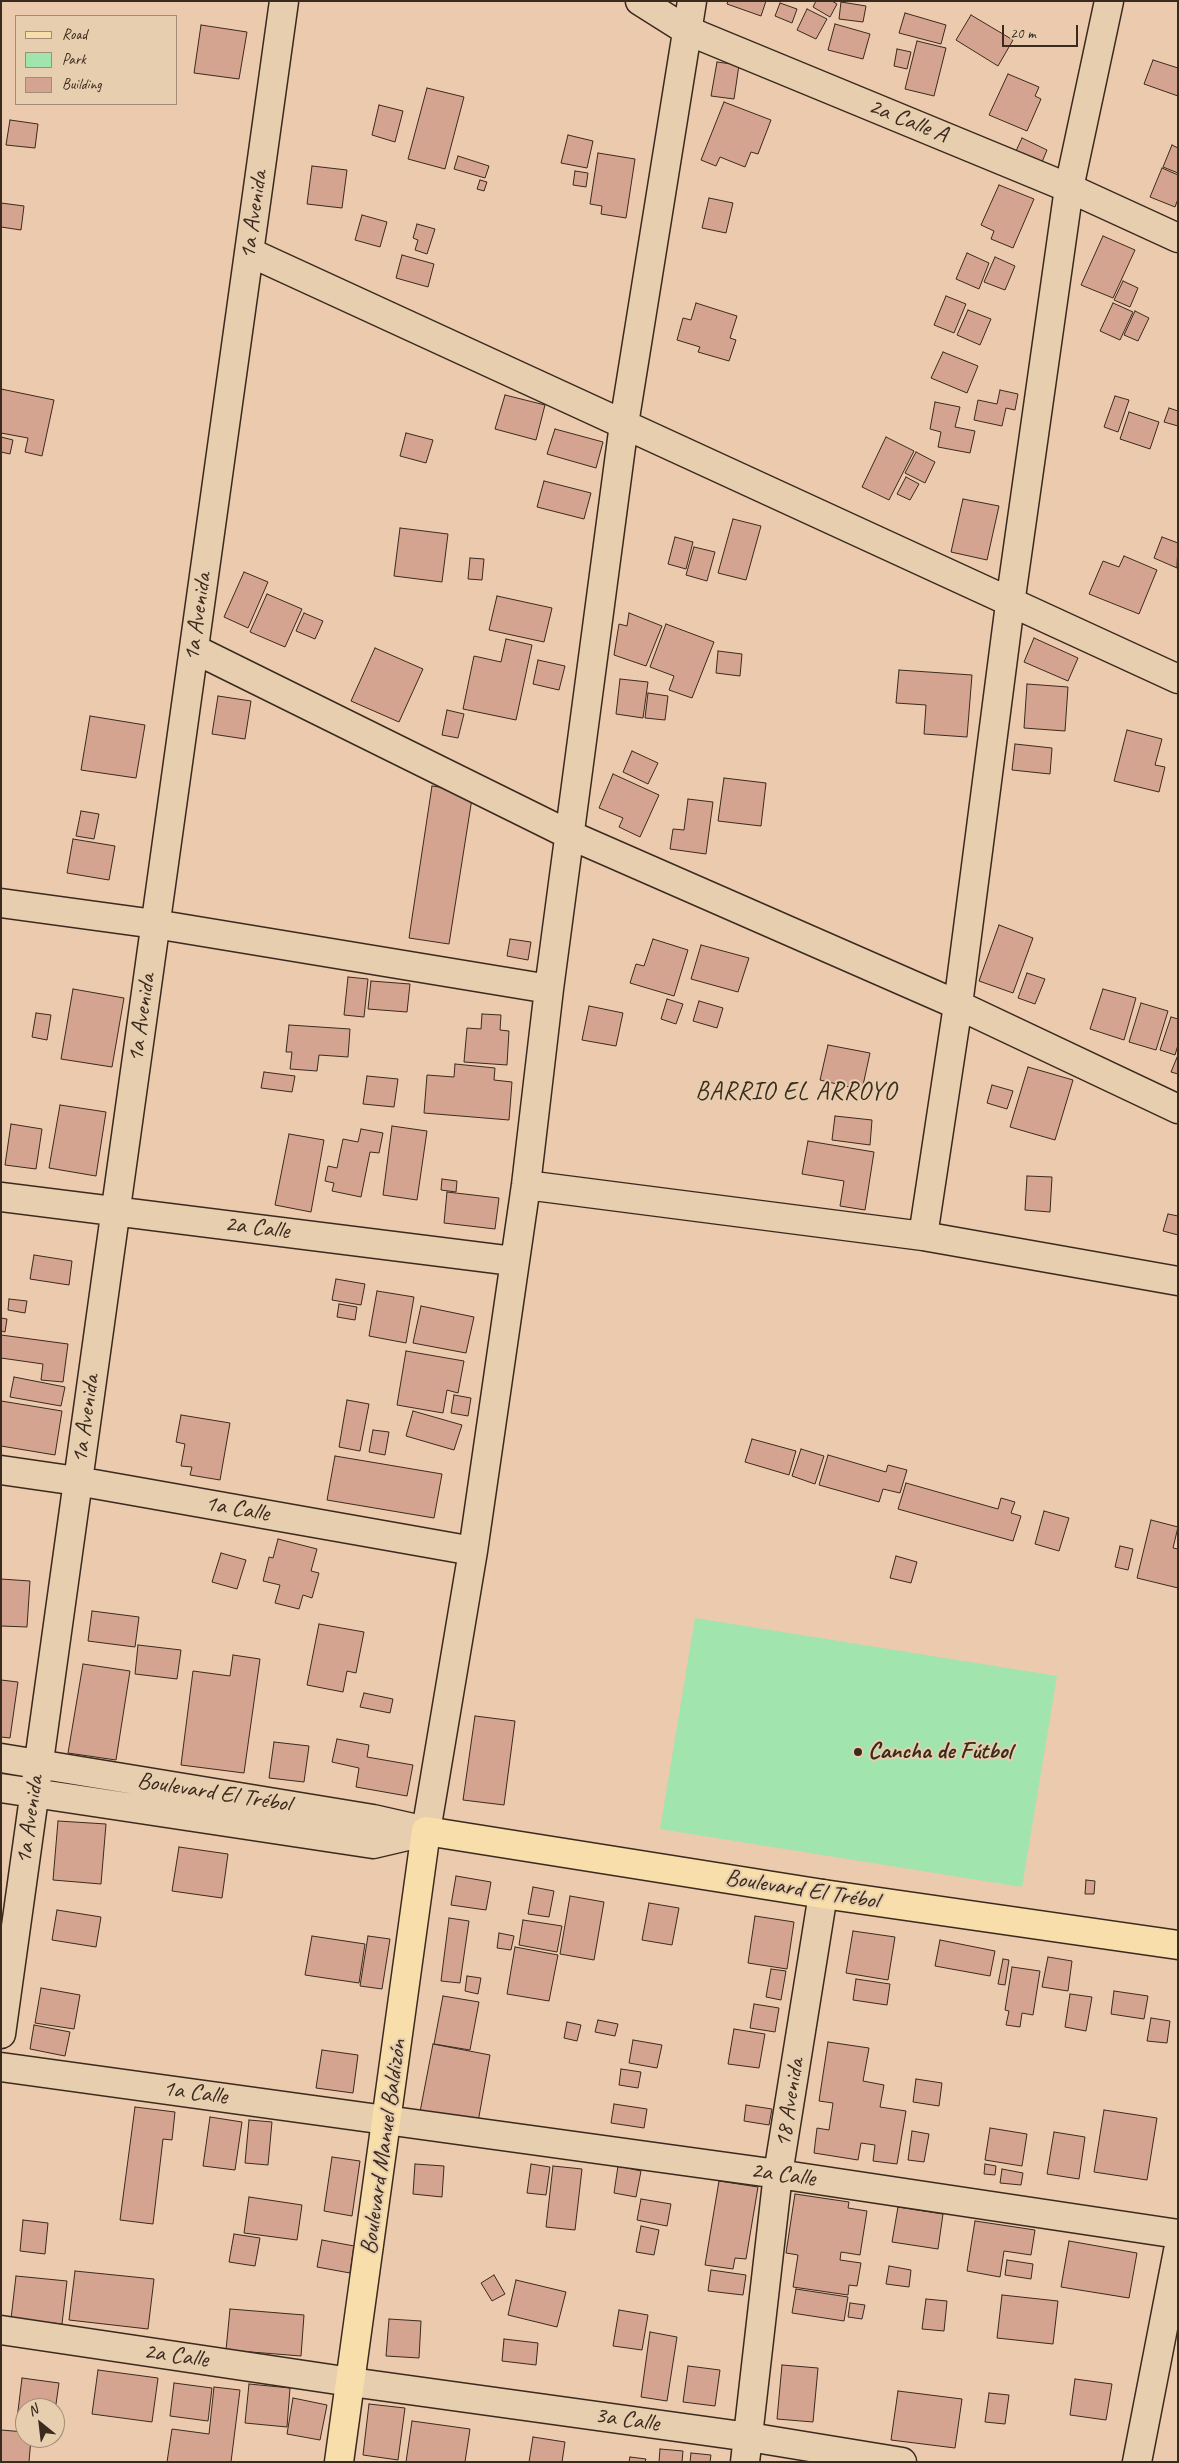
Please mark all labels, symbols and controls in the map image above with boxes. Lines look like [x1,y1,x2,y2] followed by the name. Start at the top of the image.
[15,15,178,105] legend
[1004,15,1080,47] scale bar
[1010,24,1036,43] text: 20 m
[62,25,87,44] text: Road
[62,50,86,69] text: Park
[62,75,101,94] text: Building
[864,92,952,150] street label: 2a Calle A
[234,169,274,261] street label: 1a Avenida
[178,571,218,663] street label: 1a Avenida
[122,972,162,1064] street label: 1a Avenida
[695,1077,897,1107] district label: BARRIO EL ARROYO
[223,1210,291,1246] street label: 2a Calle
[66,1373,106,1465] street label: 1a Avenida
[203,1489,271,1529] street label: 1a Calle
[868,1738,1012,1766] place label: Cancha de Fútbol
[852,1746,864,1758] marker: Cancha de Fútbol
[135,1767,293,1819] street label: Boulevard El Trébol
[10,1774,50,1866] street label: 1a Avenida
[723,1864,881,1916] street label: Boulevard El Trébol
[355,2038,413,2256] street label: Boulevard Manuel Baldizón
[769,2056,811,2150] street label: 18 Avenida
[161,2074,229,2112] street label: 1a Calle
[749,2156,817,2194] street label: 2a Calle
[142,2337,210,2375] street label: 2a Calle
[15,2398,65,2448] north arrow
[25,2401,41,2420] text: N
[593,2401,661,2439] street label: 3a Calle

